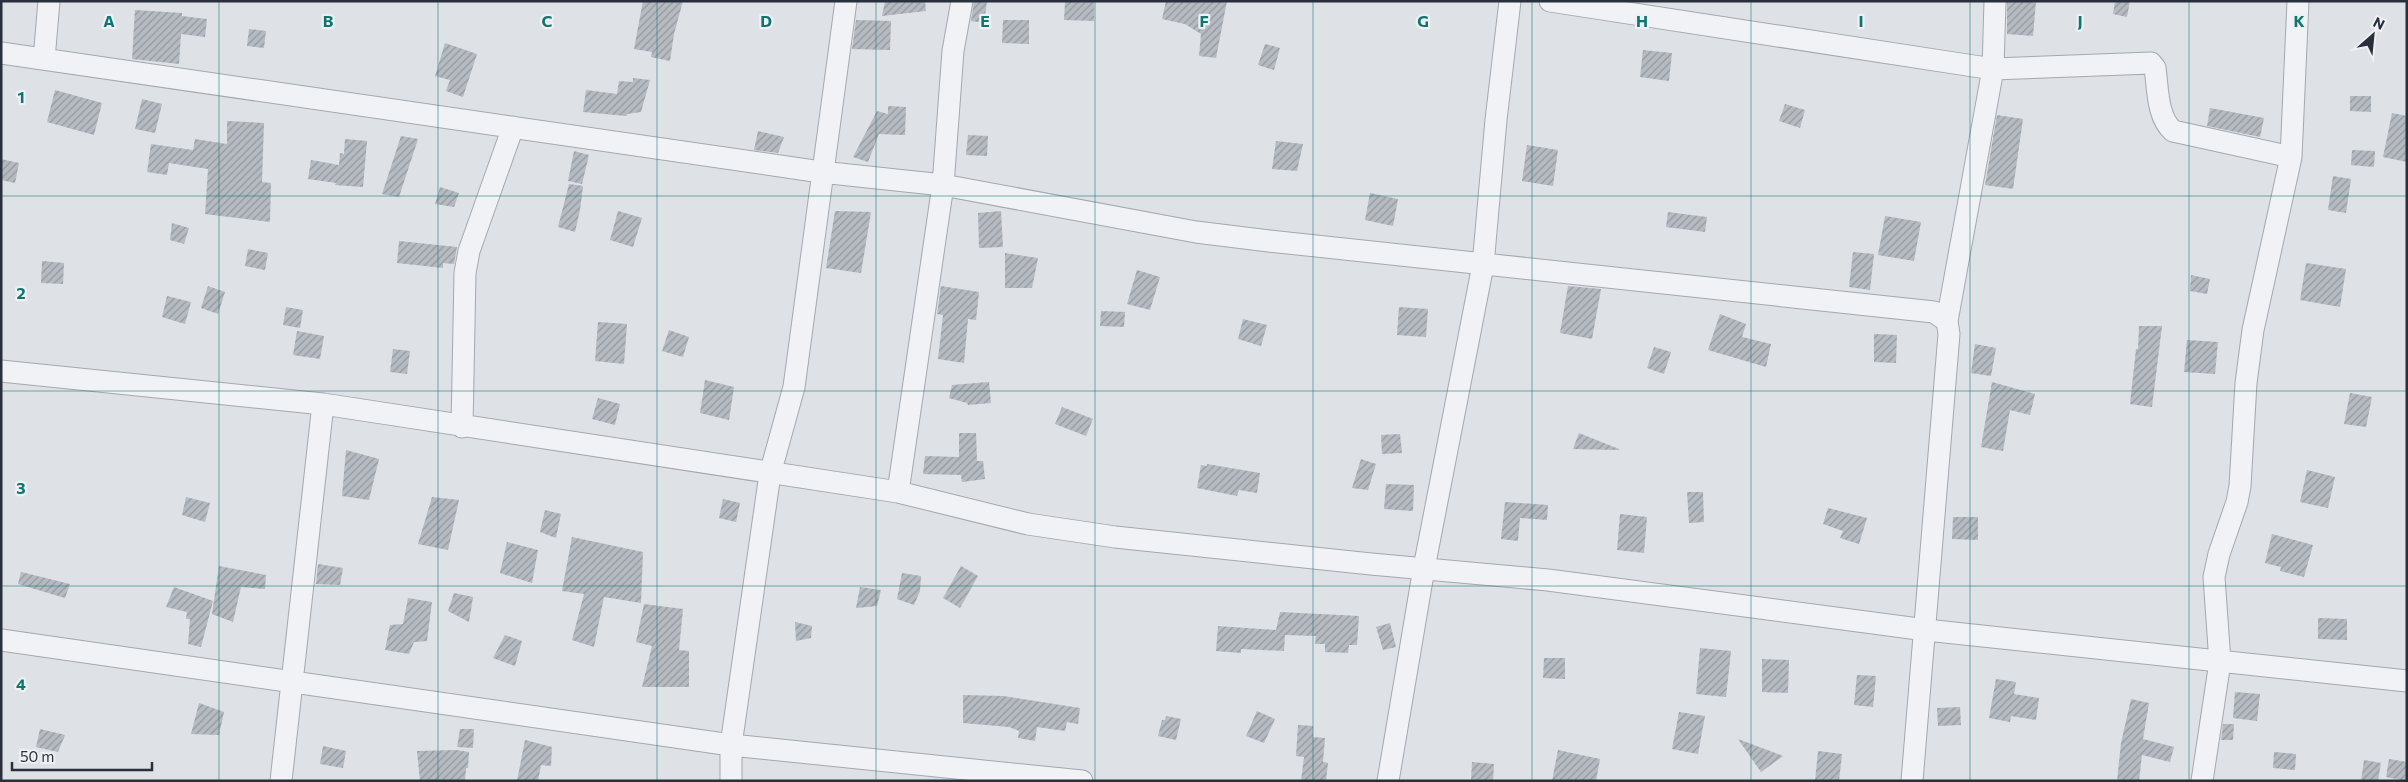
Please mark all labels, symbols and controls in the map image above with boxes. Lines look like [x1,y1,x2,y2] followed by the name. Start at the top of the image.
[2348,10,2398,60] north arrow
[103,11,115,30] text: A
[323,11,334,30] text: B
[542,11,553,30] text: C
[760,11,772,30] text: D
[980,11,990,30] text: E
[1199,11,1209,30] text: F
[1417,11,1429,30] text: G
[1636,11,1648,30] text: H
[1858,11,1864,30] text: I
[2077,11,2083,30] text: J
[2293,11,2305,30] text: K
[2371,13,2388,33] text: N
[17,87,25,106] text: 1
[16,283,26,302] text: 2
[16,478,26,497] text: 3
[16,674,26,693] text: 4
[12,740,152,772] scale bar
[20,747,54,765] text: 50 m

